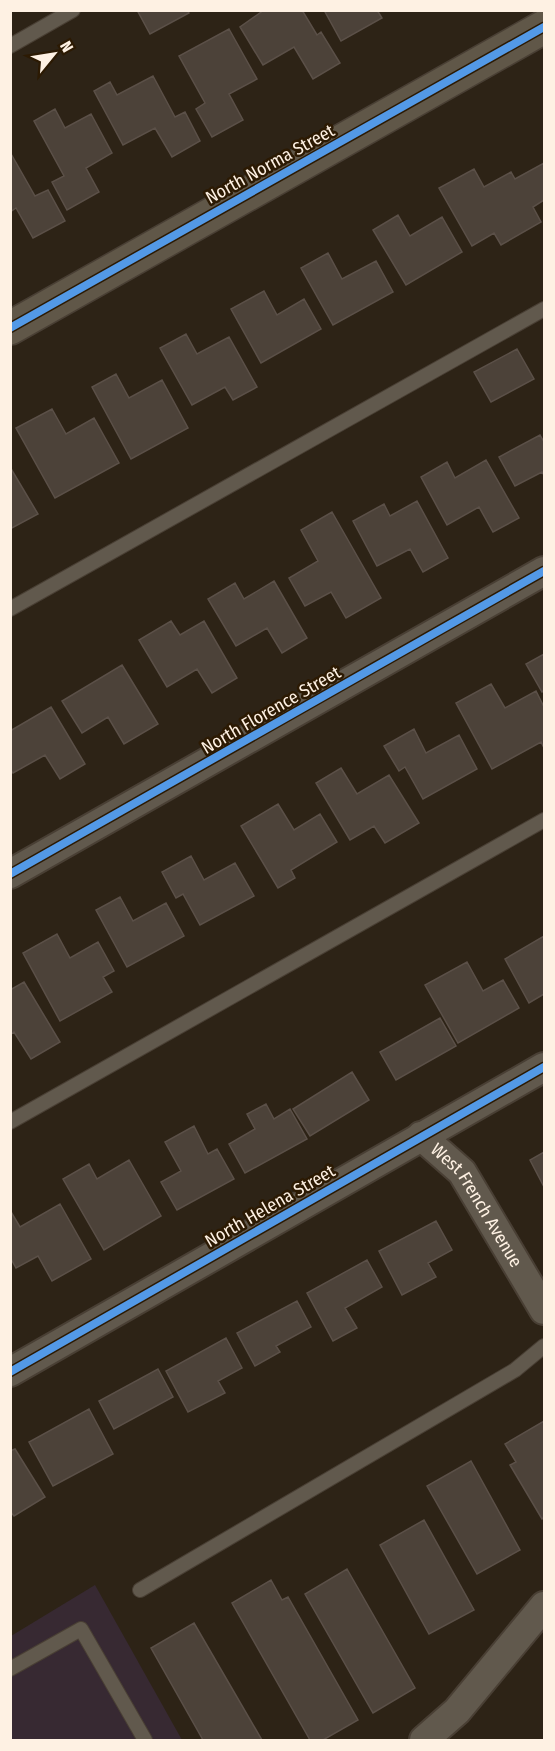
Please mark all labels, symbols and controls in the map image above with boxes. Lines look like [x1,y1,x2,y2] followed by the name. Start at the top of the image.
[24,24,84,84] north arrow
[56,38,77,56] text: N
[202,119,338,209] street label: North Norma Street
[198,661,345,759] street label: North Florence Street
[426,1139,527,1271] street label: West French Avenue
[201,1160,339,1252] street label: North Helena Street

